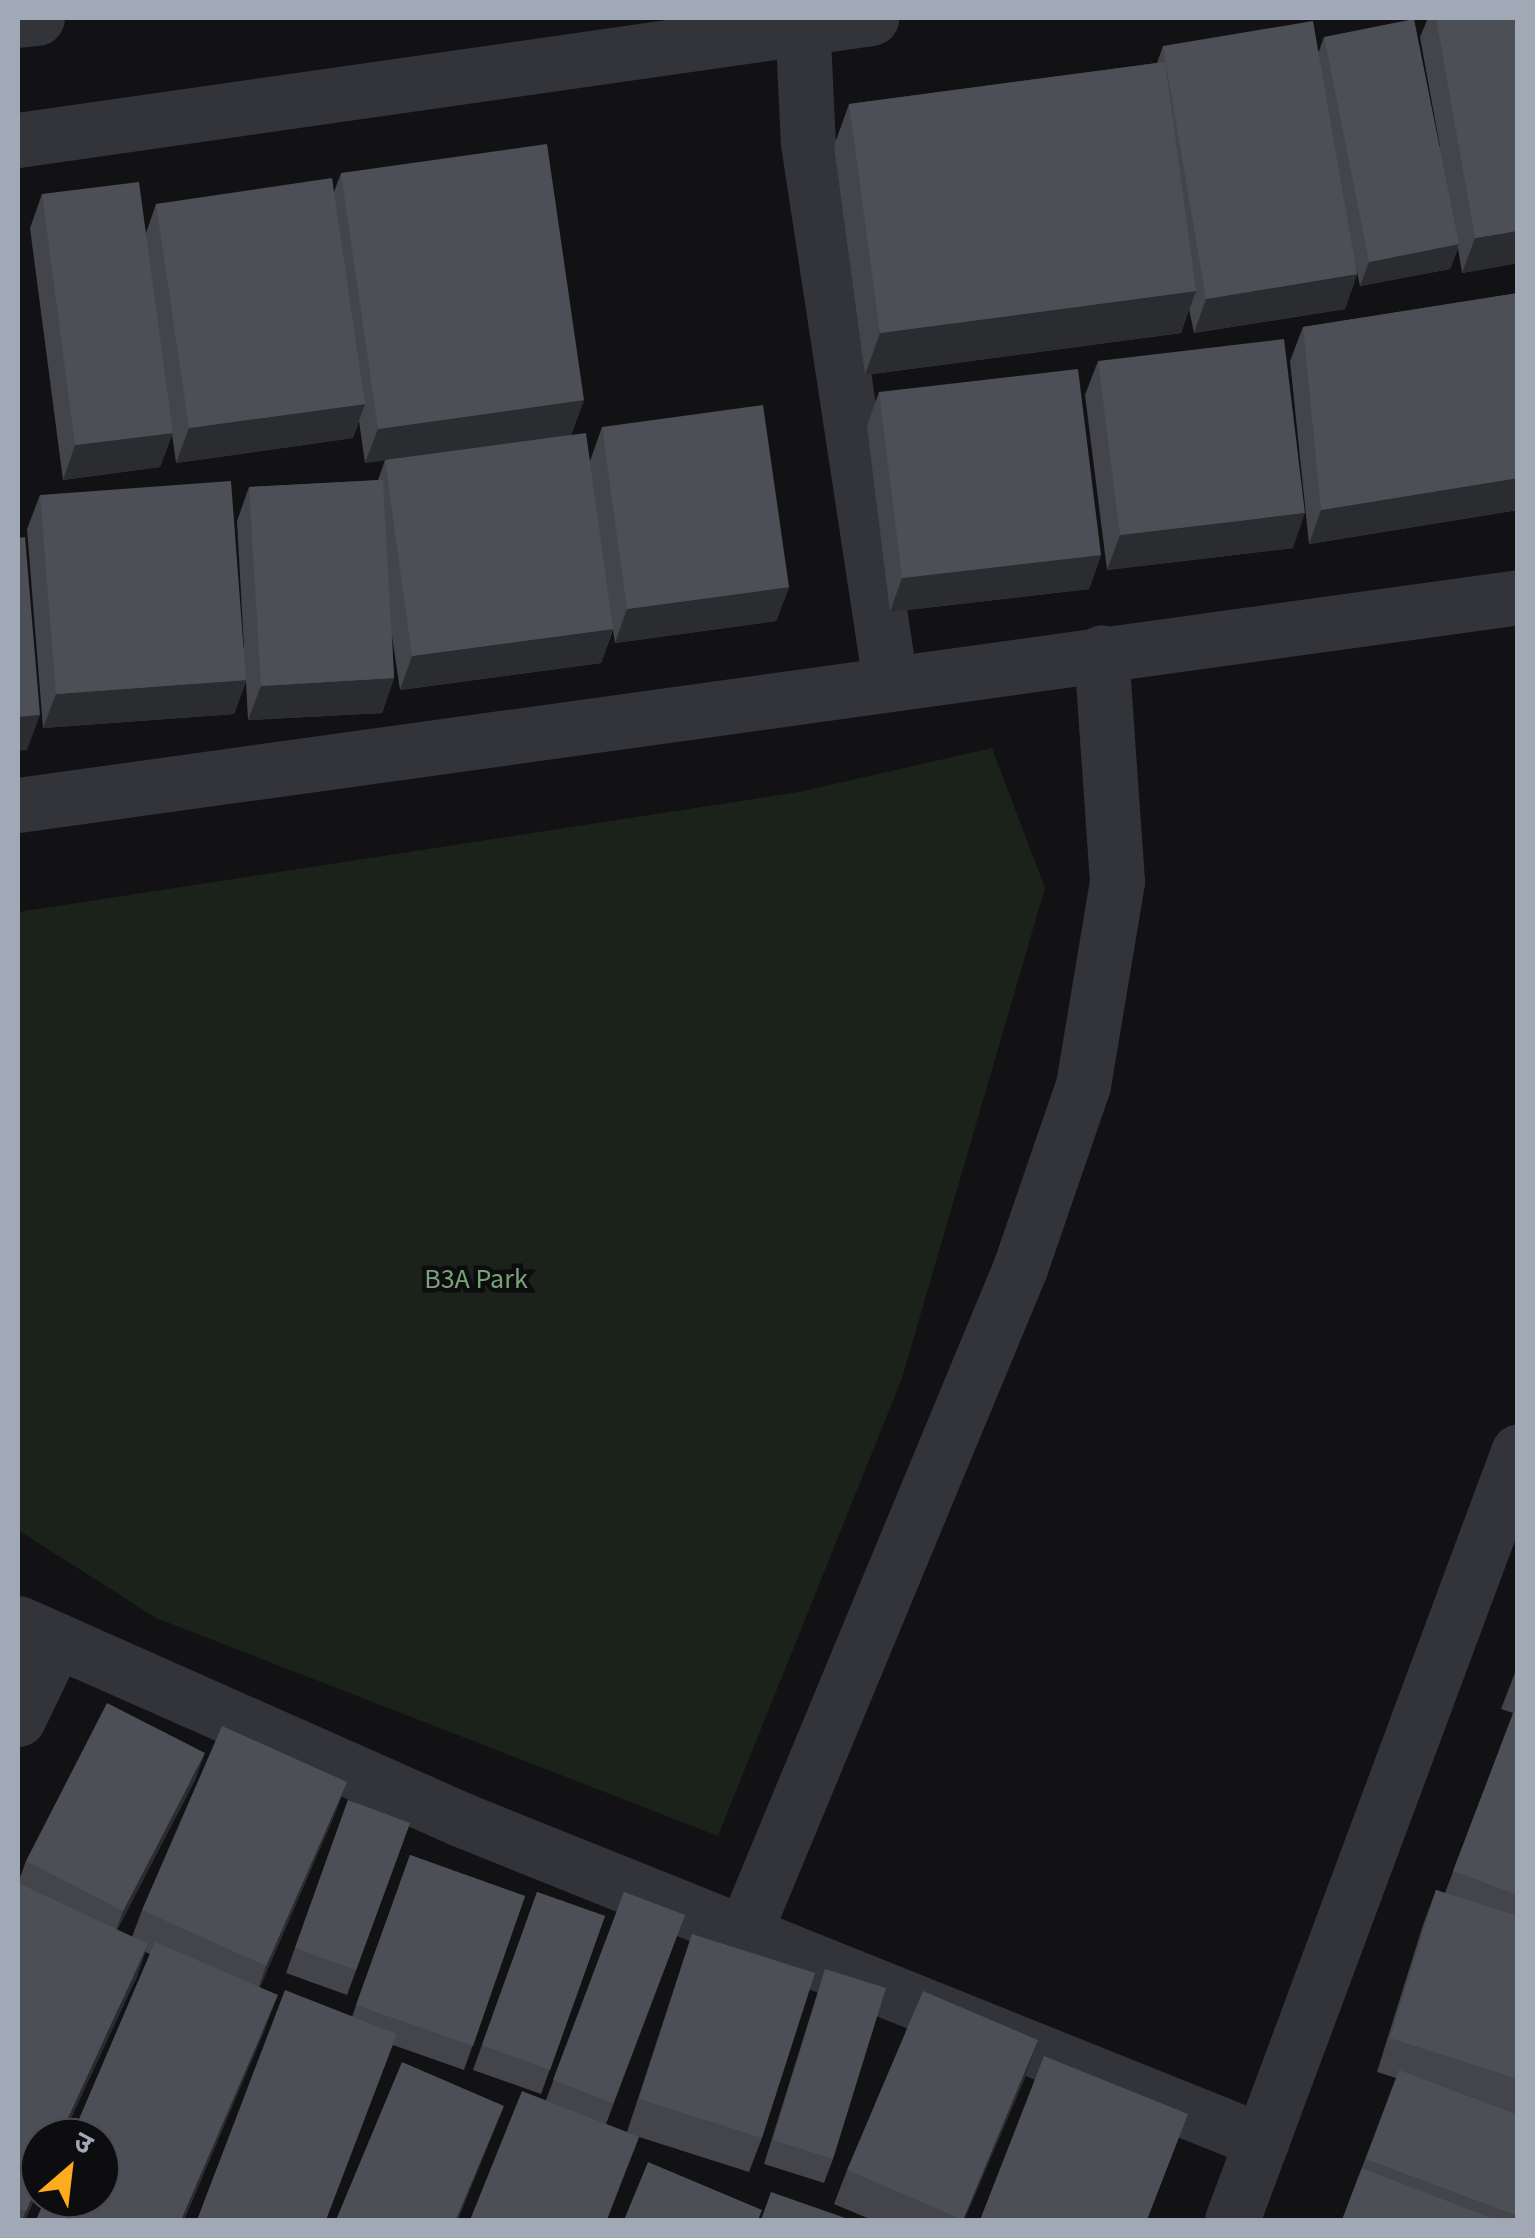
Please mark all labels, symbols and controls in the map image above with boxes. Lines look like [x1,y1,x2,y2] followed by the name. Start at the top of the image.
[424,1262,528,1296] park label: B3A Park
[20,2118,120,2218] north arrow
[67,2122,100,2165] text: उ

